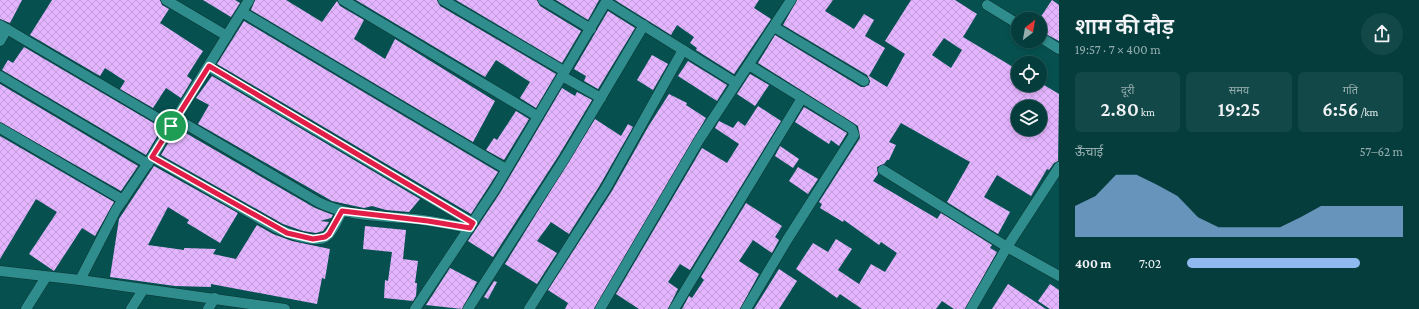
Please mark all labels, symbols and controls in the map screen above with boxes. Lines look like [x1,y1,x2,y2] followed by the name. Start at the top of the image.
[1011,12,1047,48] north arrow
[1011,12,1047,136] map controls
[1361,13,1403,55] button: share
[1075,14,1174,39] text: शाम की दौड़
[1075,42,1161,57] text: 19:57 · 7 × 400 m
[1011,56,1047,92] button: locate
[1121,84,1134,96] text: दूरी
[1229,84,1249,96] text: समय
[1343,84,1358,96] text: गति
[1100,98,1139,120] text: 2.80
[1218,98,1260,120] text: 19:25
[1322,98,1358,120] text: 6:56
[1011,100,1047,136] button: layers
[1139,106,1155,118] text: km
[1358,106,1378,118] text: /km
[154,109,188,143] pin
[160,115,182,137] icon: arrive
[1075,144,1103,159] text: ऊँचाई
[1359,144,1403,159] text: 57–62 m
[1075,256,1111,271] text: 400 m
[1139,256,1161,271] text: 7:02

